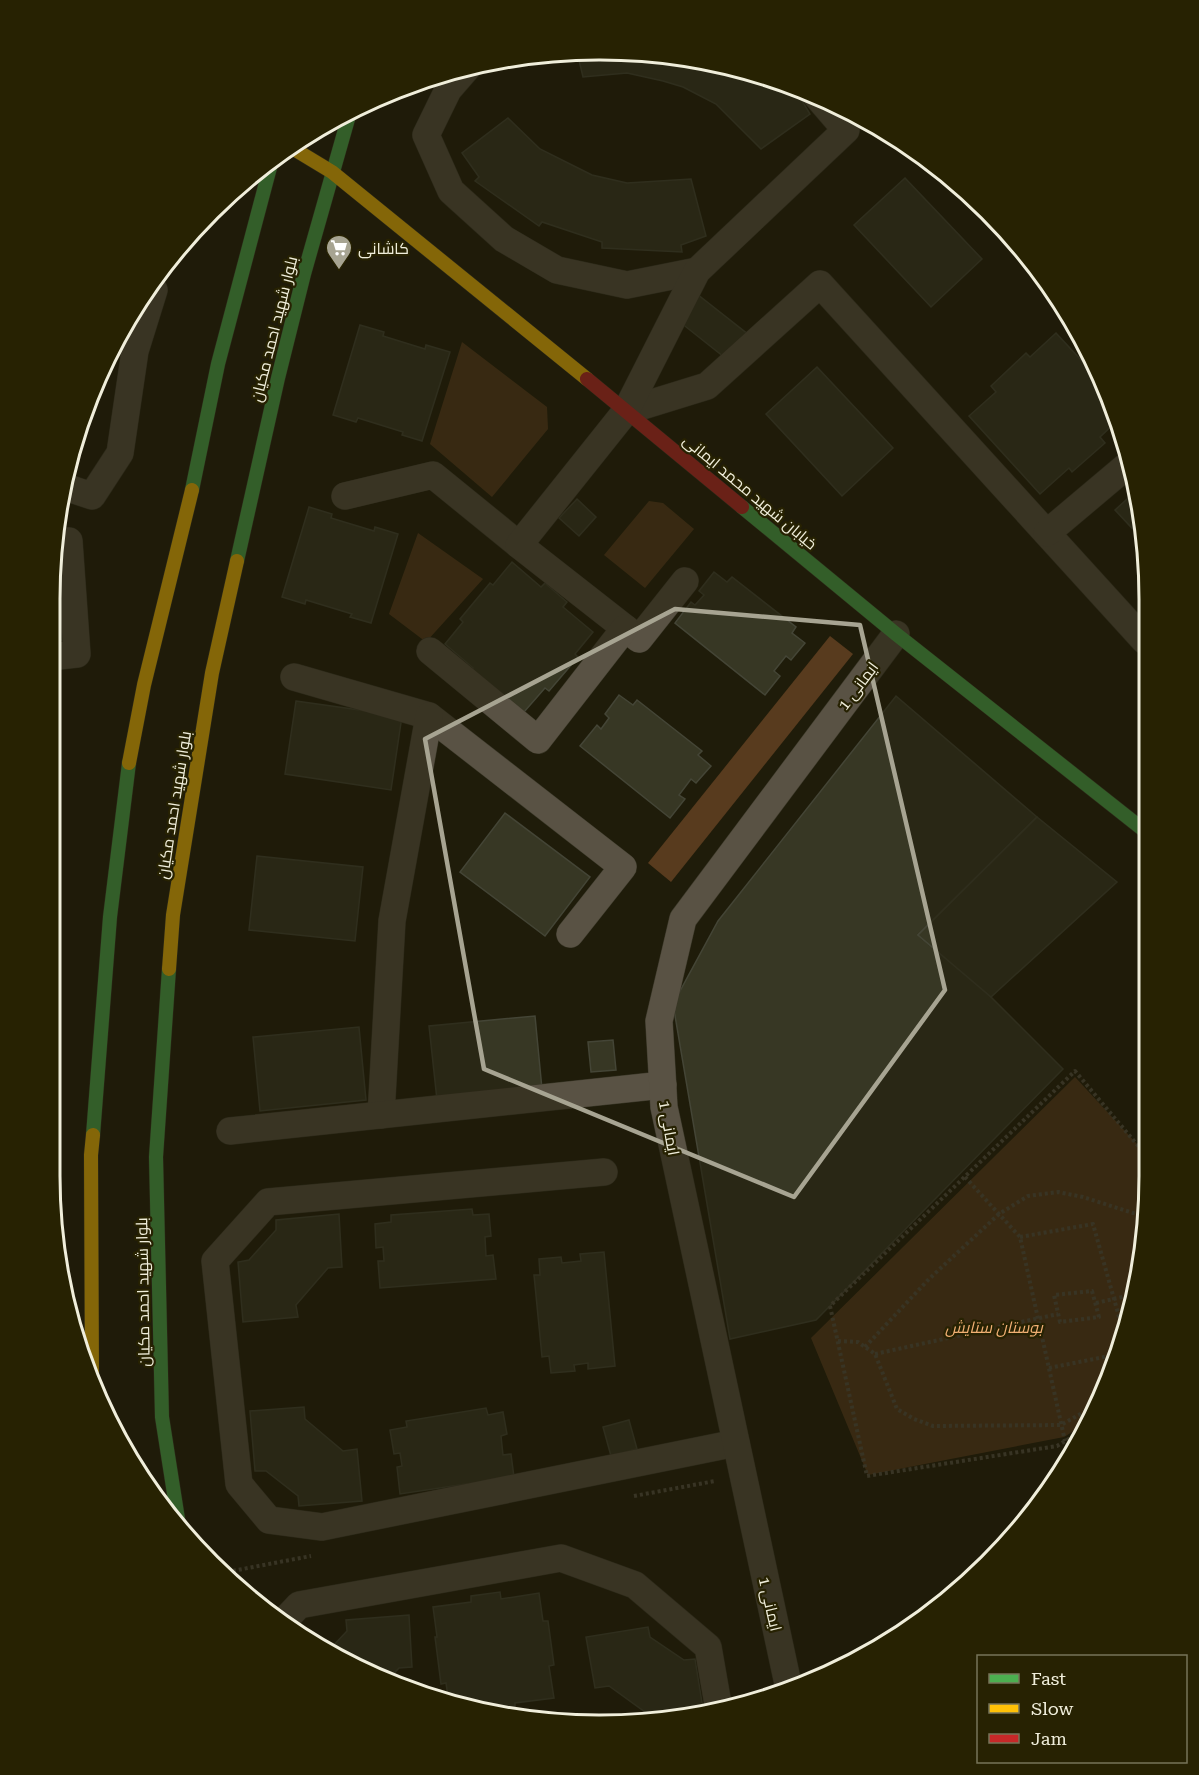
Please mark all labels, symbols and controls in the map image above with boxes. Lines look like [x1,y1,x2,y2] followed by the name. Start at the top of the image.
[324,233,354,271] supermarket icon: کاشانی
[358,239,409,259] place label: کاشانی
[247,254,302,404] street label: بلوار شهید احمد مکیان
[679,430,821,554] street label: خیابان شهید محمد ایمانی
[834,658,883,714] street label: ایمانی 1
[153,730,196,881] street label: بلوار شهید احمد مکیان
[654,1099,683,1157] street label: ایمانی 1
[132,1217,155,1367] street label: بلوار شهید احمد مکیان
[945,1318,1044,1337] park label: بوستان ستایش
[754,1575,786,1633] street label: ایمانی 1
[977,1655,1187,1763] legend
[1031,1668,1066,1689] text: Fast
[1031,1698,1073,1719] text: Slow
[1031,1728,1067,1749] text: Jam

